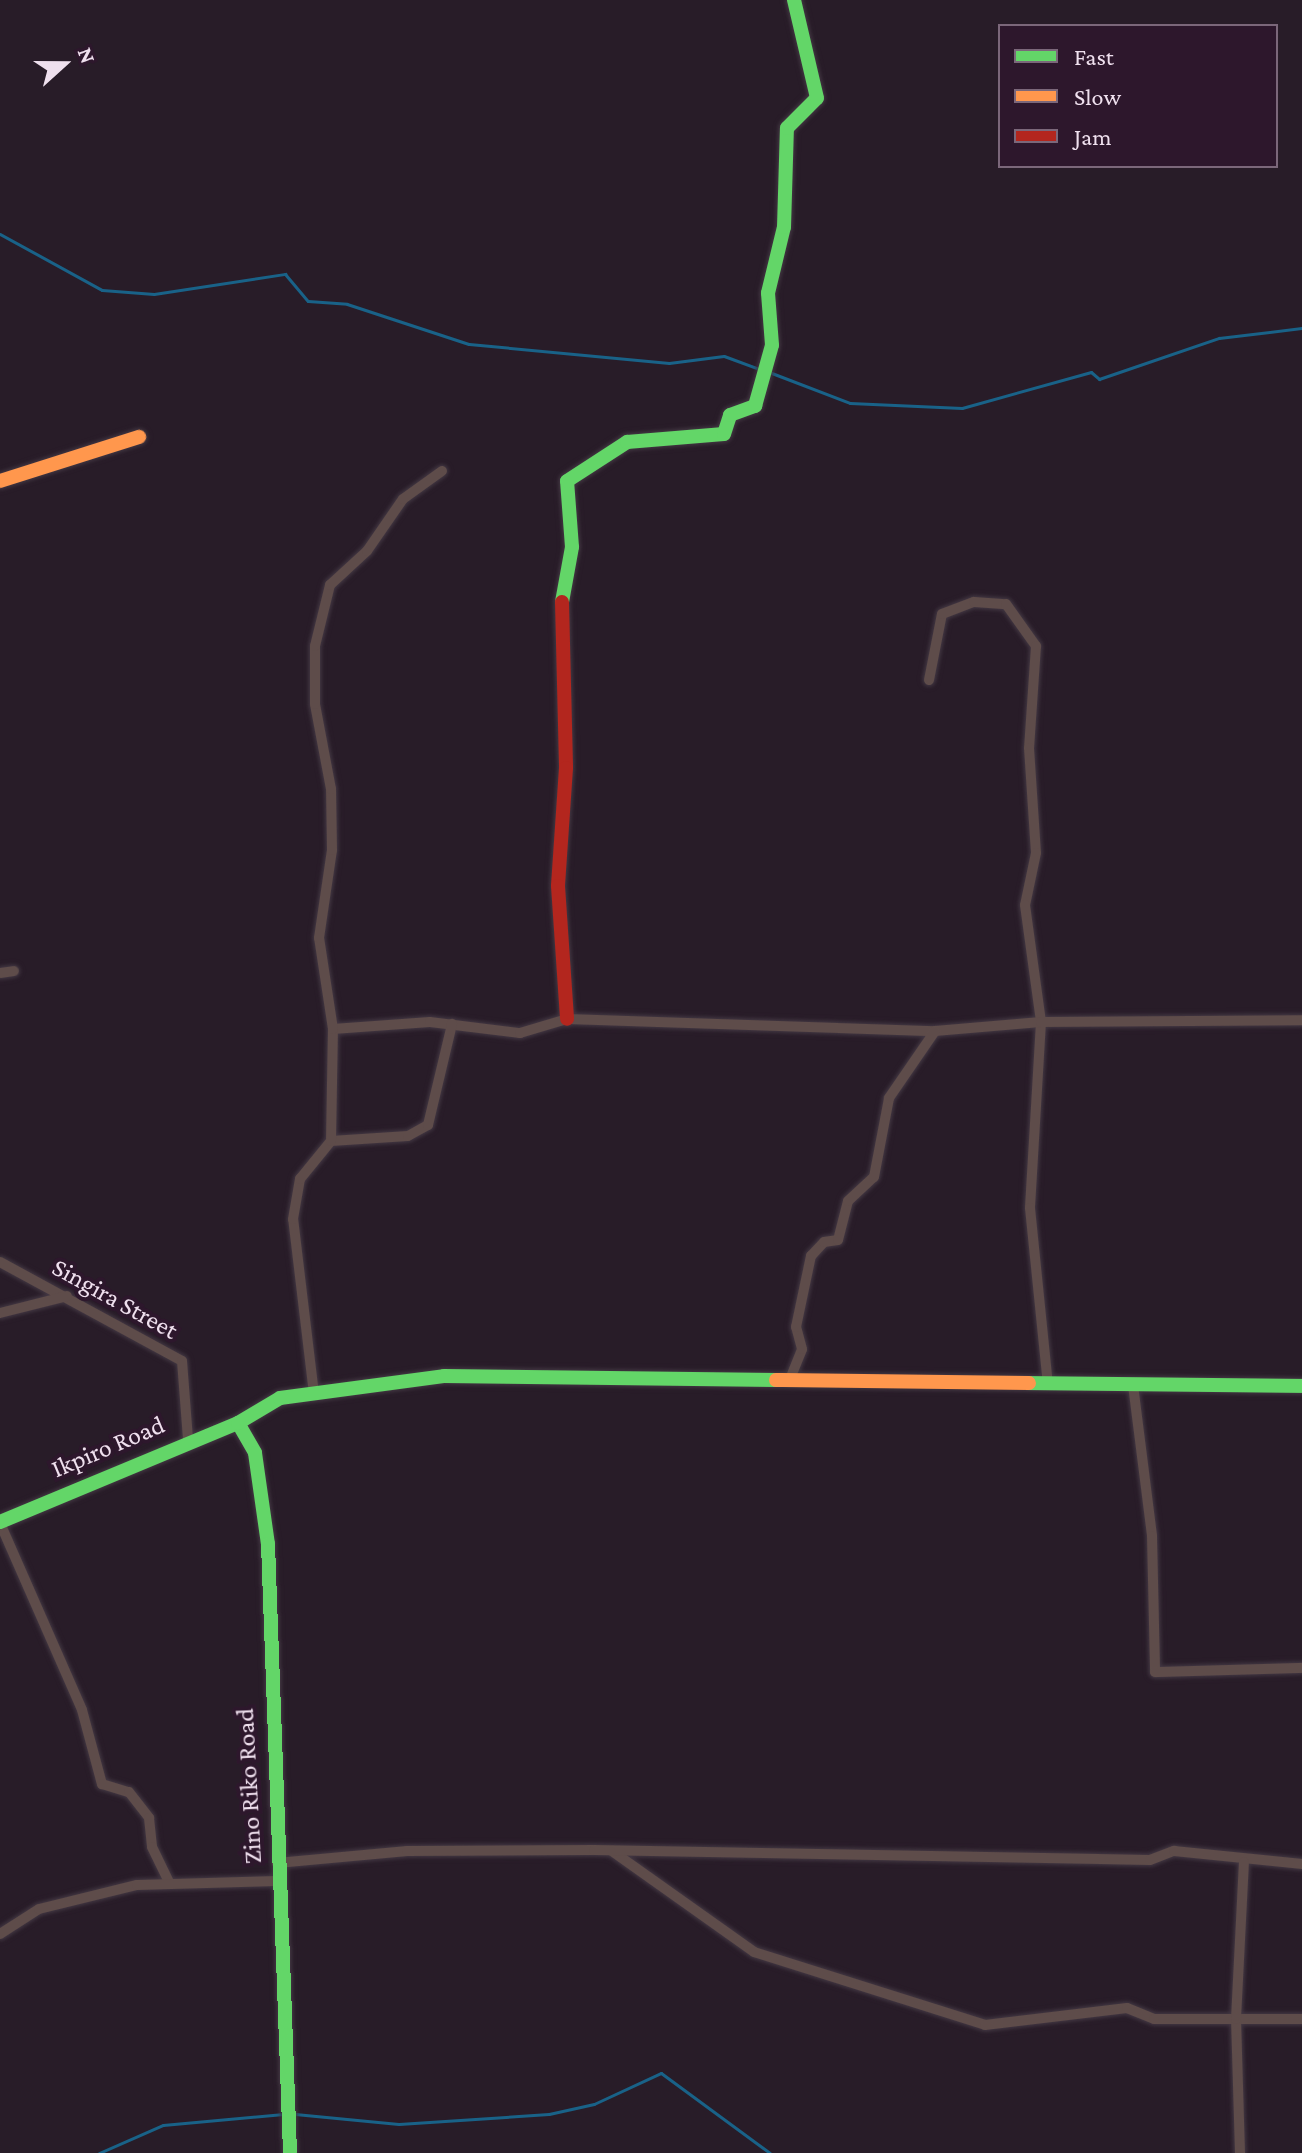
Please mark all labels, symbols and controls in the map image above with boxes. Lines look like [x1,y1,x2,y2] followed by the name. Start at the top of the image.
[24,24,104,104] north arrow
[998,24,1278,168] legend
[1074,43,1114,70] text: Fast
[73,44,101,67] text: N
[1074,83,1121,110] text: Slow
[1074,123,1112,150] text: Jam
[47,1252,183,1346] street label: Singira Street
[47,1409,169,1485] street label: Ikpiro Road
[229,1707,269,1865] street label: Zino Riko Road

